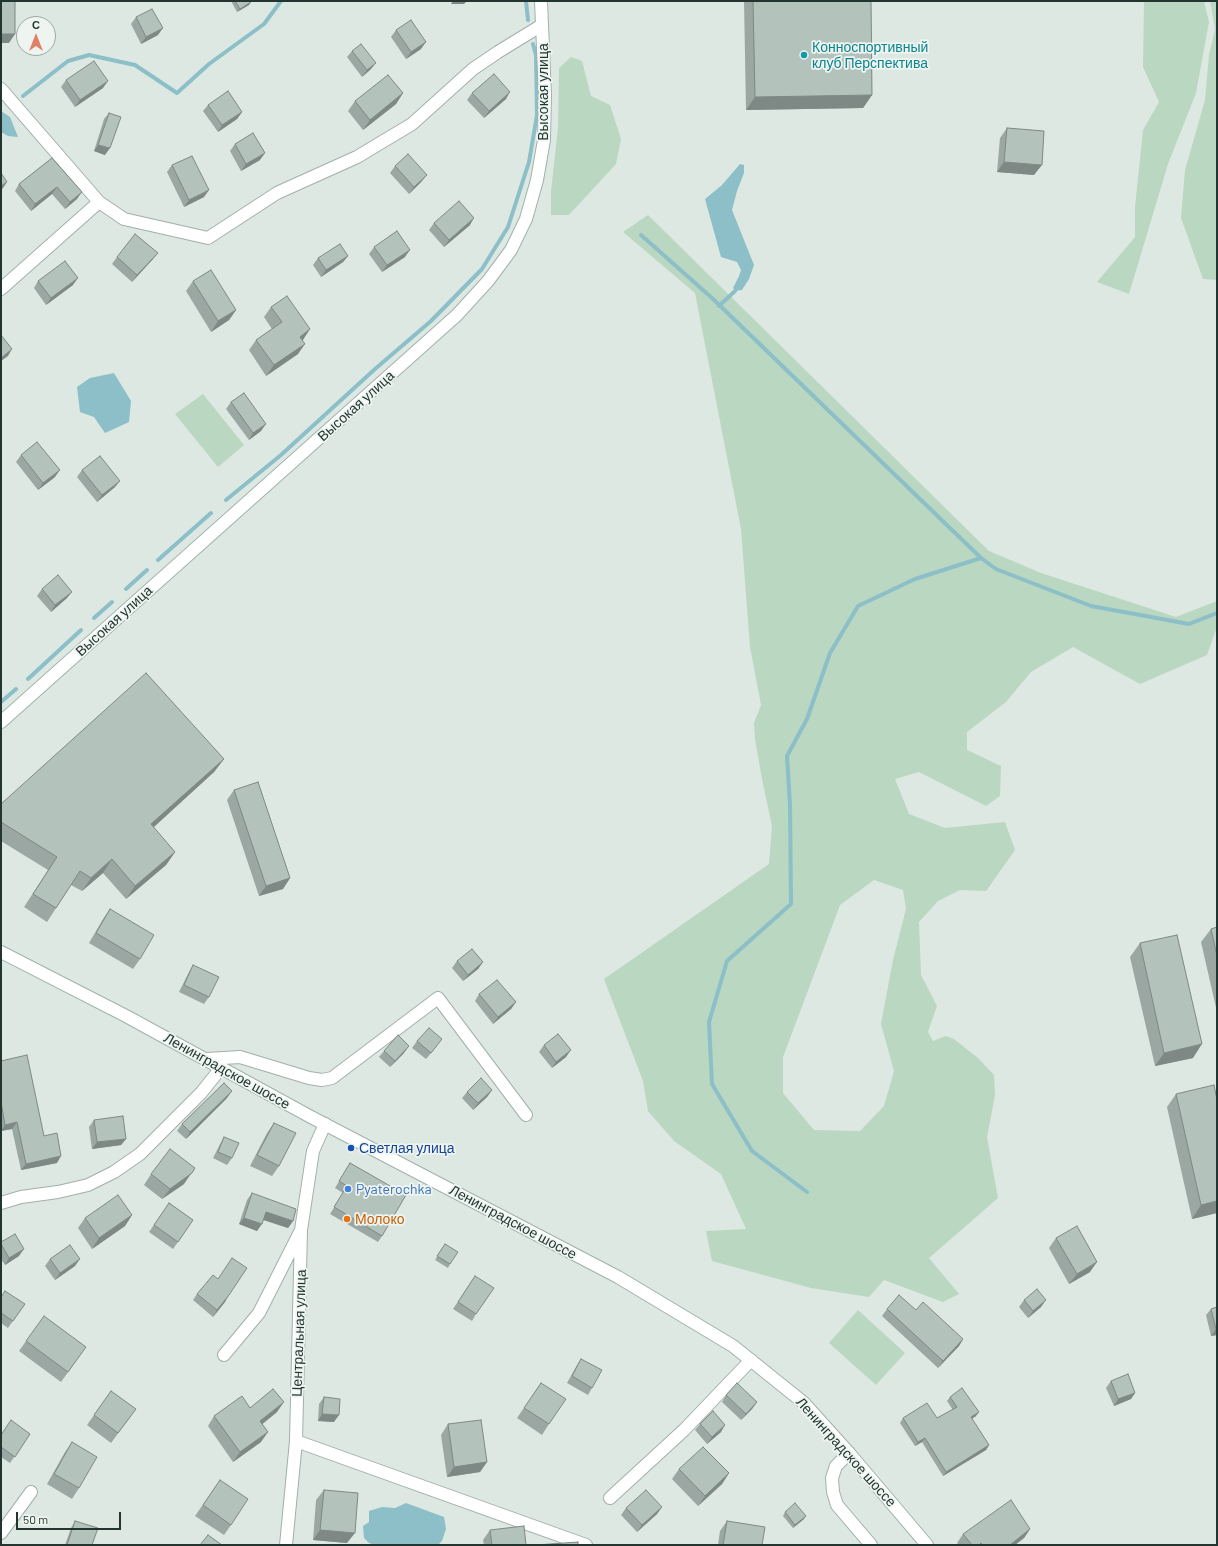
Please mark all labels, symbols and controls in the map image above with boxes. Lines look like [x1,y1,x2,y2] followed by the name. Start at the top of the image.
[16,16,56,56] north arrow
[32,18,40,31] text: С
[812,39,928,72] place label: Конноспортивный клуб Перспектива
[535,43,551,141] street label: Высокая улица
[799,50,809,60] marker: Конноспортивный клуб Перспектива
[314,367,398,445] street label: Высокая улица
[72,582,156,660] street label: Высокая улица
[161,1029,293,1113] street label: Ленинградское шоссе
[359,1140,455,1156] place label: Светлая улица
[346,1143,356,1153] marker: Светлая улица
[356,1181,432,1197] place label: Pyaterochka
[447,1181,579,1263] street label: Ленинградское шоссе
[343,1184,353,1194] marker: Pyaterochka
[355,1211,404,1227] place label: Молоко
[342,1214,352,1224] marker: Молоко
[288,1269,310,1397] street label: Центральная улица
[792,1394,900,1510] street label: Ленинградское шоссе
[18,1504,123,1530] scale bar
[23,1512,48,1526] text: 50 m

